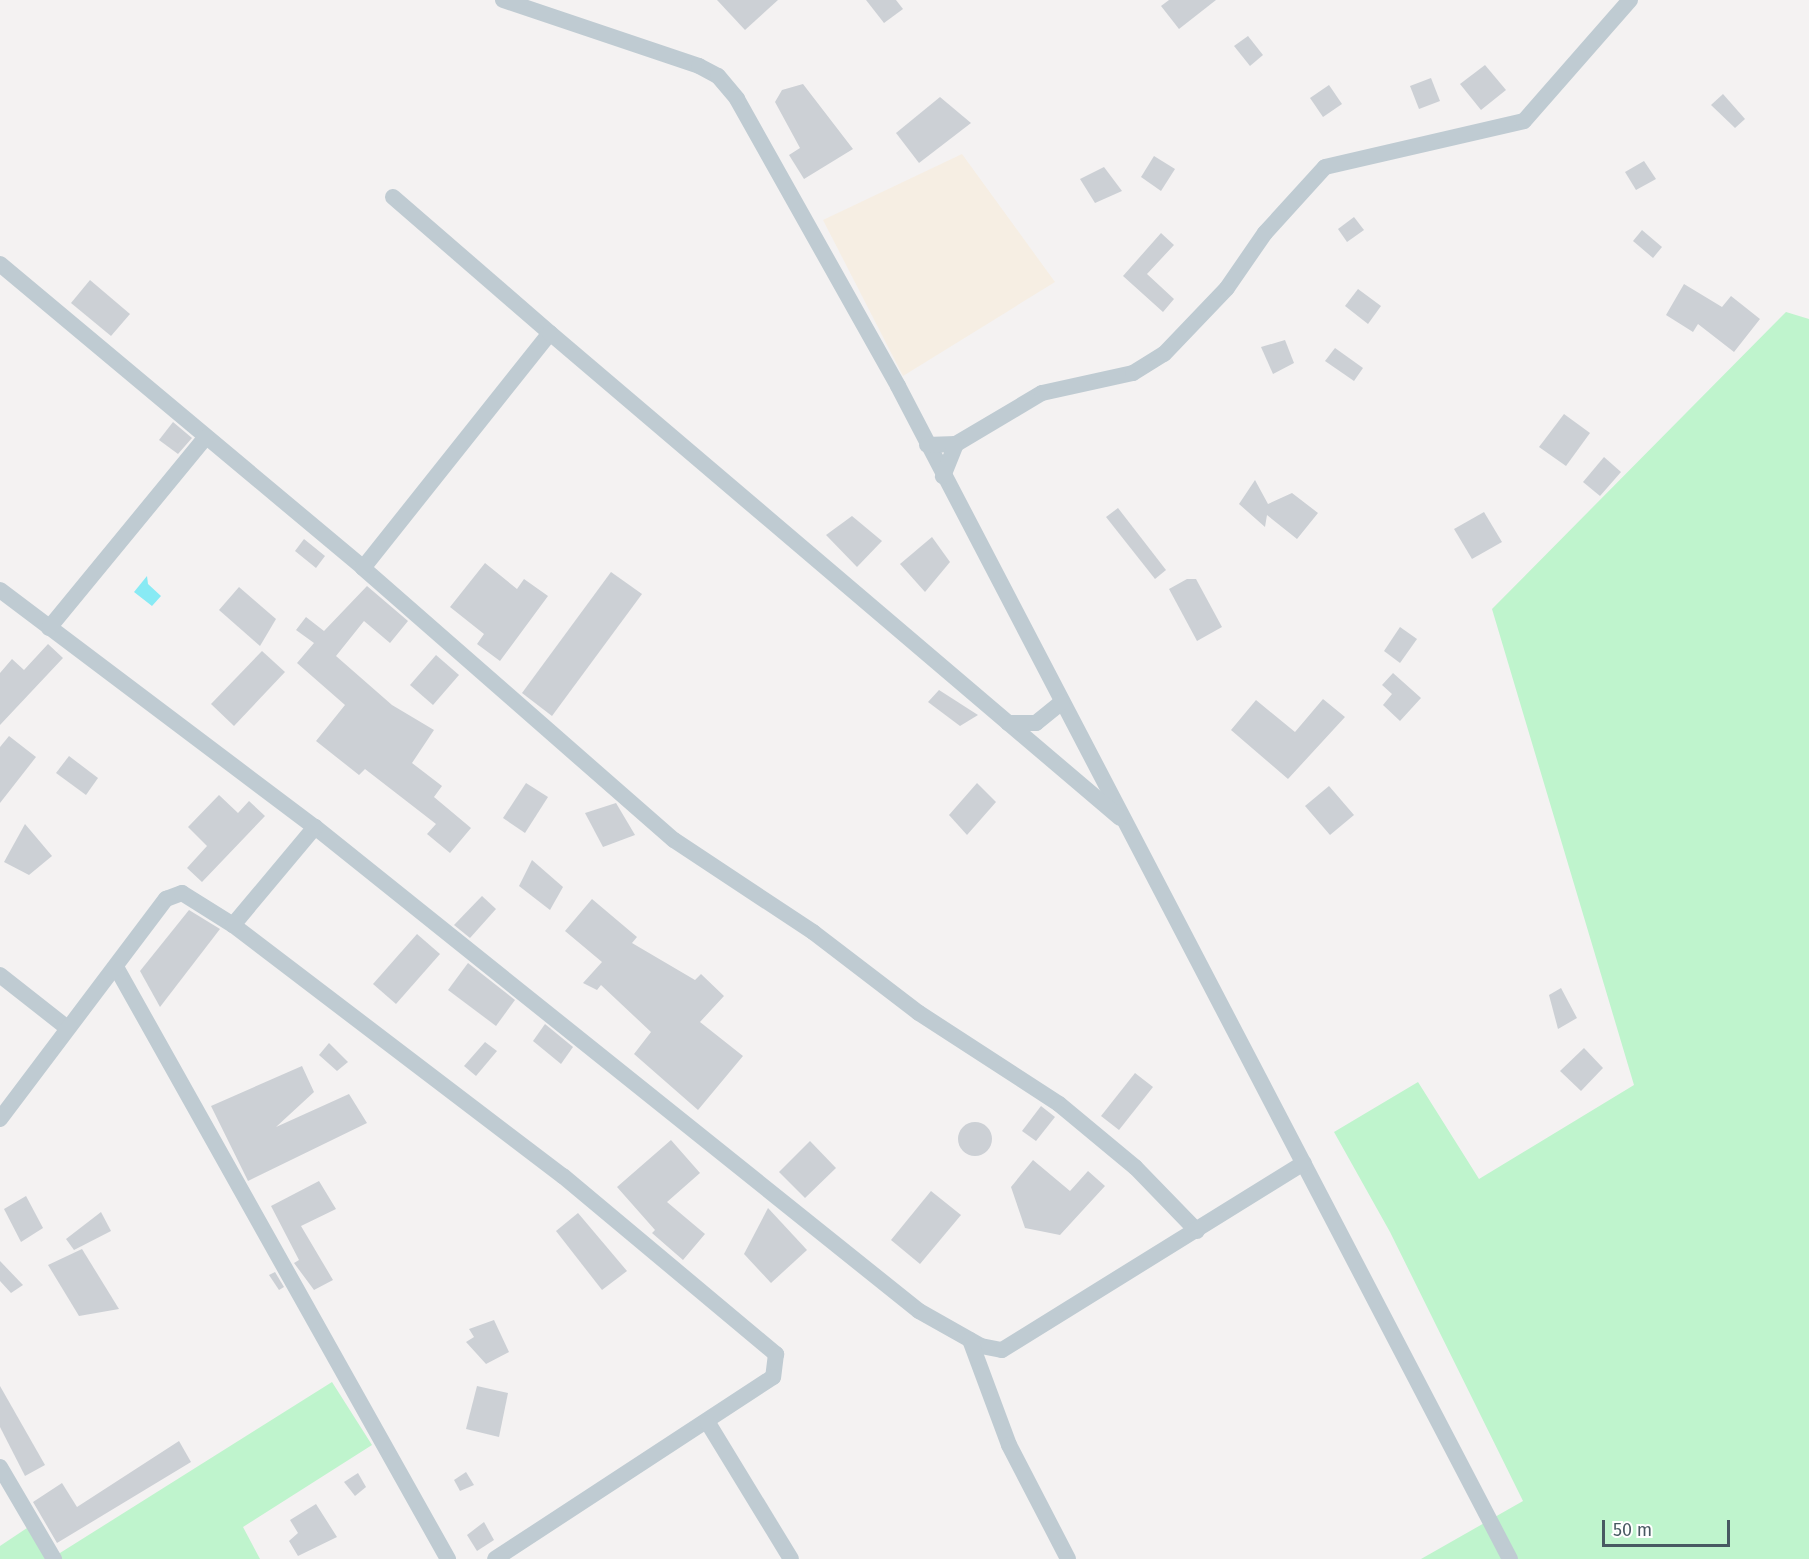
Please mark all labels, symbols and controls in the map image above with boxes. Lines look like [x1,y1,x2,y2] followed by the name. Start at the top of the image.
[1605,1508,1732,1546] scale bar
[1613,1519,1652,1541] text: 50 m

